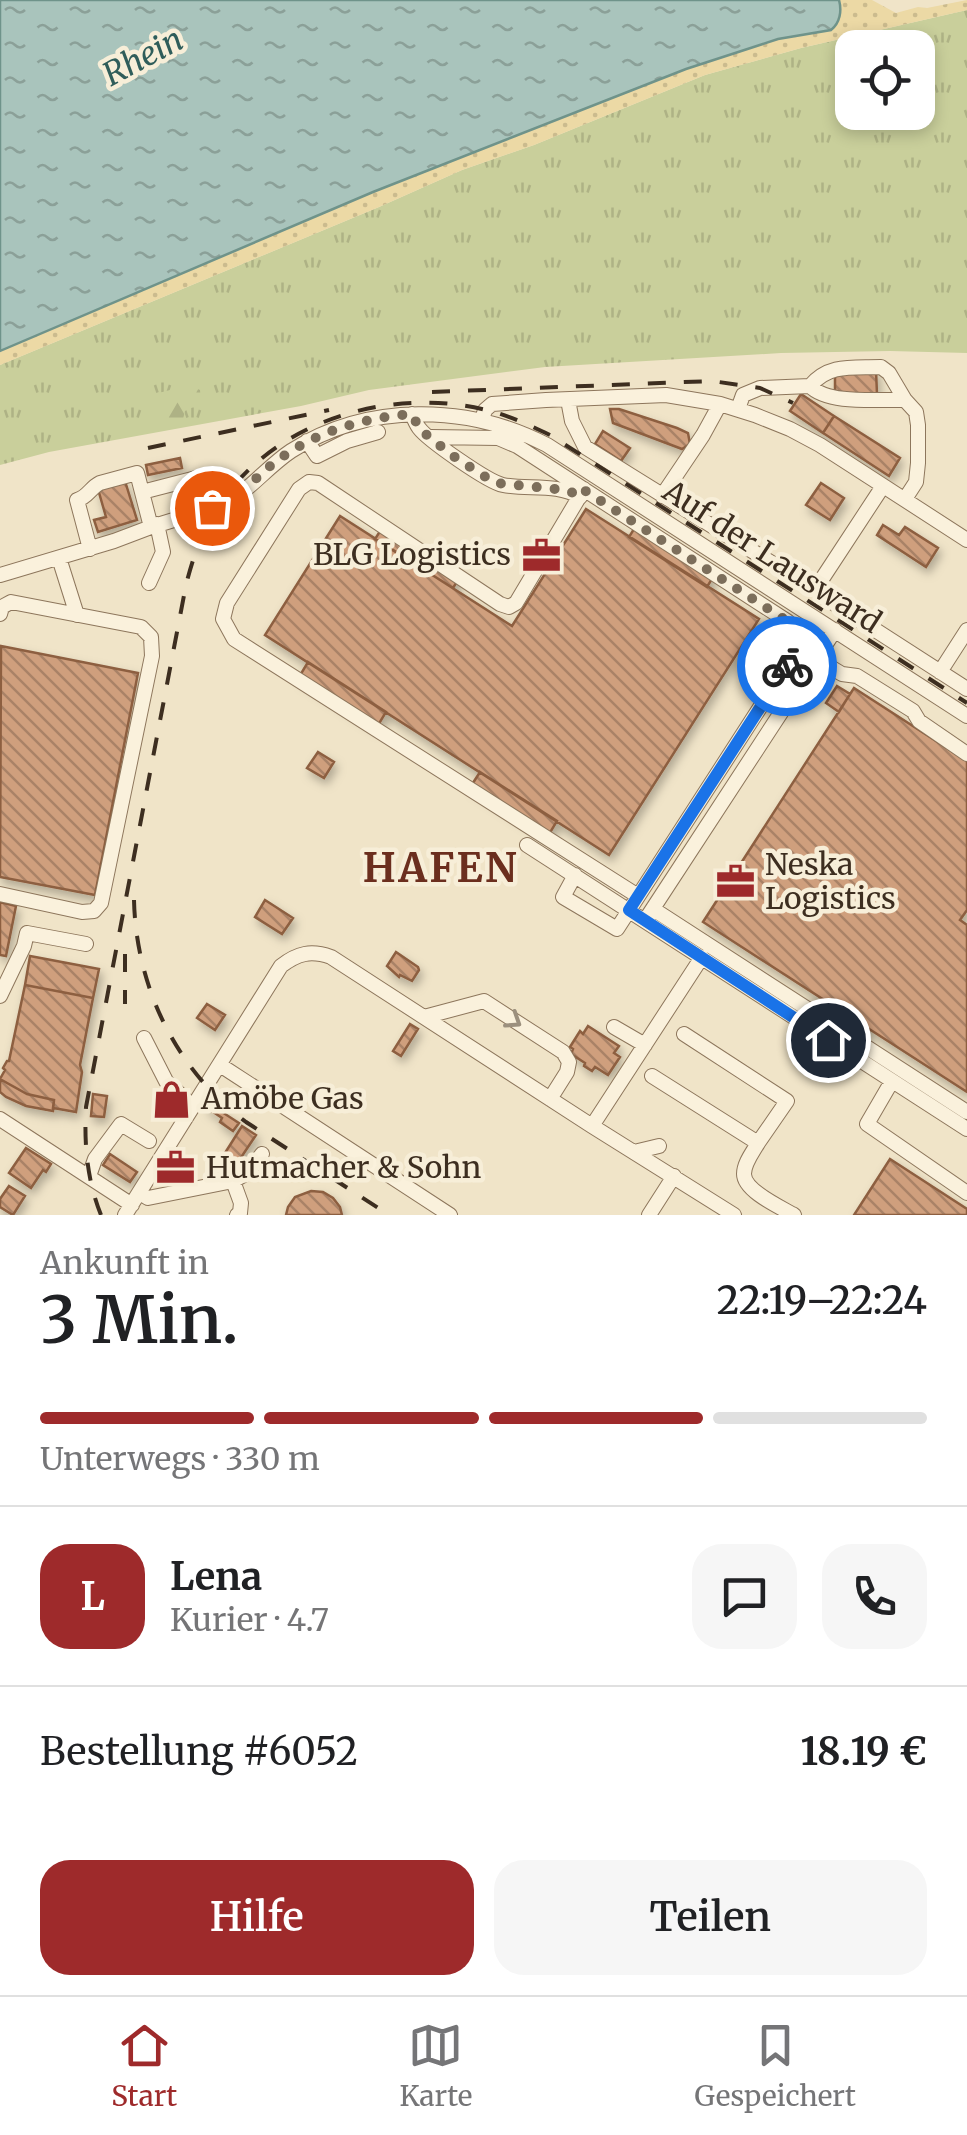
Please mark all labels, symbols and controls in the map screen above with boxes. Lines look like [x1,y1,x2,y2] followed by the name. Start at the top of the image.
[96,19,190,95] water label: Rhein
[835,30,935,130] map controls
[835,30,935,130] button: locate
[170,466,255,551] pin
[655,471,889,641] street label: Auf der Lausward
[185,481,240,536] icon: bag
[520,534,562,576] office icon: BLG Logistics
[313,535,511,573] place label: BLG Logistics
[737,616,837,716] courier
[760,639,815,694] icon: bike
[363,843,519,893] district label: HAFEN
[765,845,896,917] place label: Neska Logistics
[714,861,756,903] office icon: Neska Logistics
[786,998,871,1083] pin
[503,1008,521,1027] one-way arrow
[801,1013,856,1068] icon: home
[150,1078,192,1120] shop icon: Amöbe Gas
[200,1079,364,1117] place label: Amöbe Gas
[155,1147,197,1189] office icon: Hutmacher & Sohn
[206,1148,482,1186] place label: Hutmacher & Sohn
[40,1243,209,1283] text: Ankunft in
[717,1277,927,1324] text: 22:19–22:24
[40,1279,239,1361] text: 3 Min.
[40,1439,320,1479] text: Unterwegs · 330 m
[692,1544,797,1649] button: chat
[822,1544,927,1649] button: phone
[170,1553,262,1600] text: Lena
[80,1573,105,1620] text: L
[170,1600,329,1640] text: Kurier · 4.7
[40,1728,358,1775] text: Bestellung #6052
[800,1728,927,1775] text: 18.19 €
[40,1860,474,1975] button: Hilfe
[494,1860,927,1975] button: Teilen
[111,2018,177,2114] tab: Start
[400,2018,472,2114] tab: Karte
[695,2018,856,2114] tab: Gespeichert

